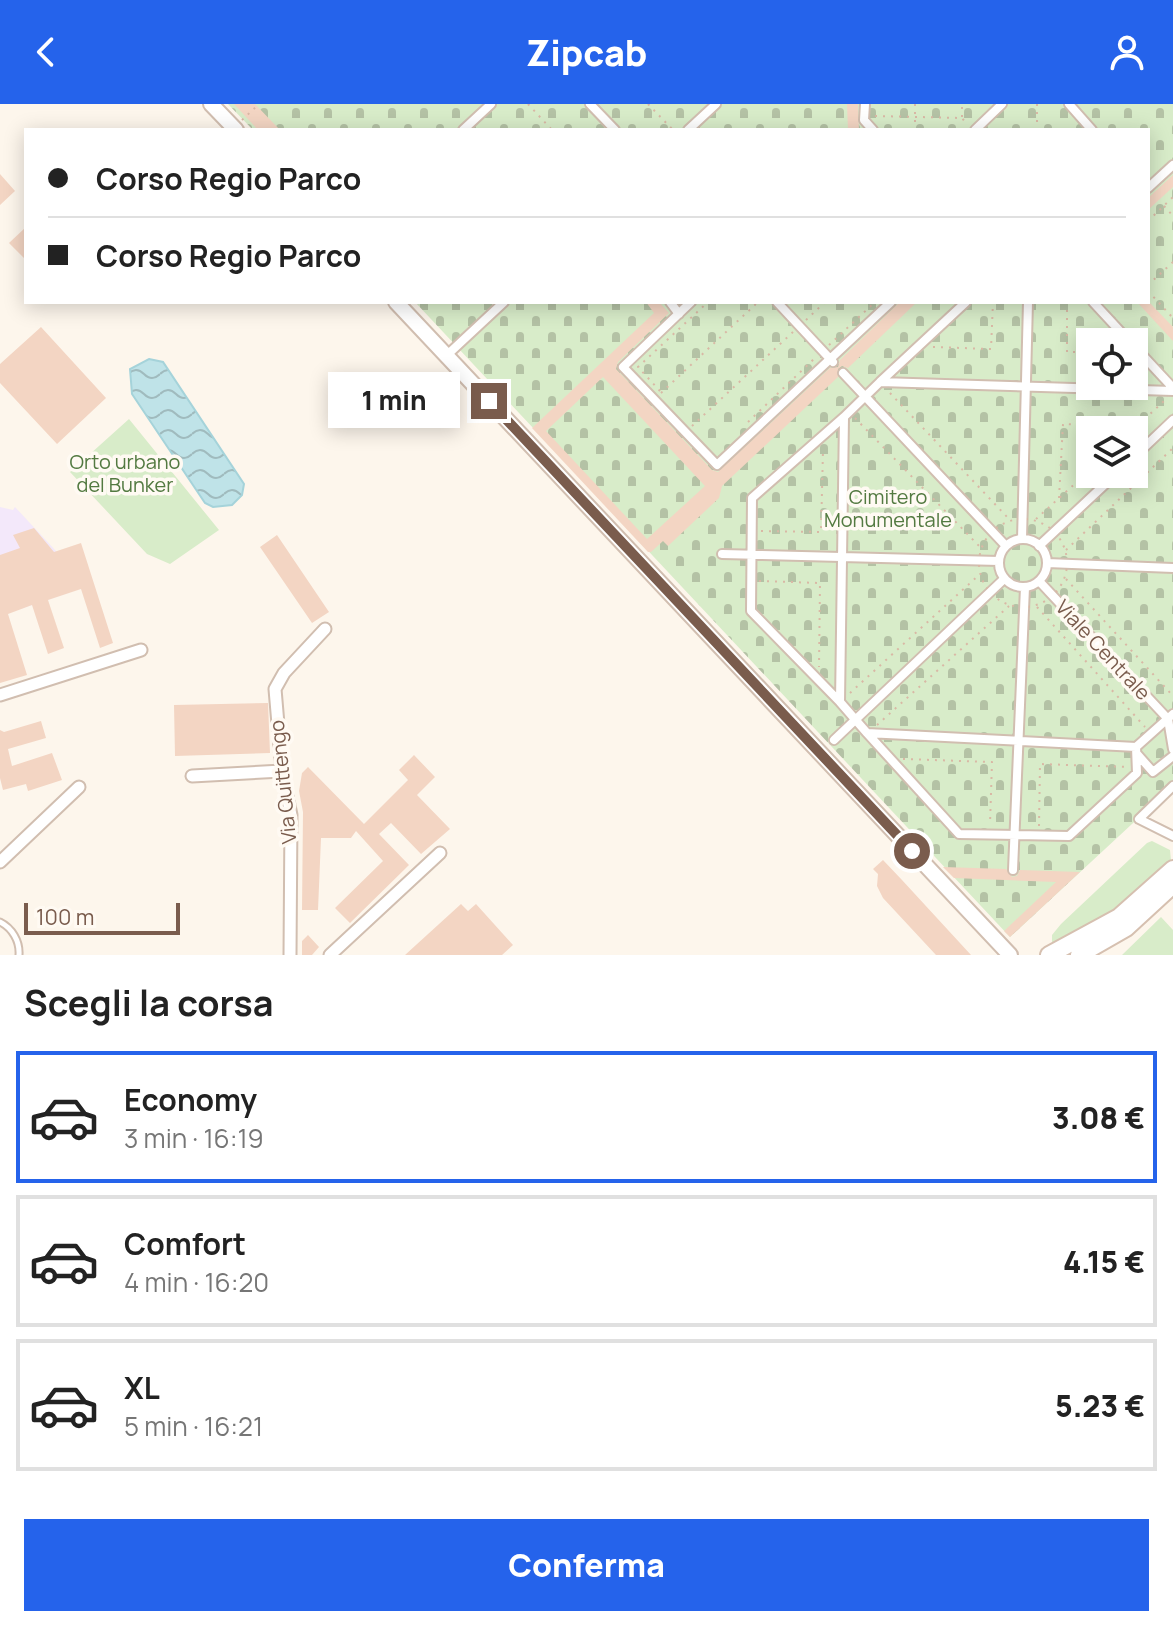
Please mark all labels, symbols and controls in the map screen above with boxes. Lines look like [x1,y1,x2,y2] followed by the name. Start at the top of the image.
[526,28,647,77] text: Zipcab
[24,30,68,74] icon: back
[1105,30,1149,74] icon: person
[96,158,361,199] text: Corso Regio Parco
[96,235,361,276] text: Corso Regio Parco
[1076,328,1148,488] map controls
[1076,328,1148,400] button: locate
[329,373,461,429] callout: 1 min
[361,382,427,418] text: 1 min
[471,383,507,419] route end
[1076,416,1148,488] button: layers
[70,448,181,498] park label: Orto urbano del Bunker
[824,483,952,533] park label: Cimitero Monumentale
[1050,594,1157,706] street label: Viale Centrale
[263,719,302,845] street label: Via Quittengo
[894,833,930,869] route start
[24,899,180,935] scale bar
[36,902,94,932] text: 100 m
[24,978,273,1027] text: Scegli la corsa
[124,1079,257,1120] text: Economy
[28,1081,100,1153] icon: car
[1052,1097,1145,1138] text: 3.08 €
[124,1120,264,1156] text: 3 min · 16:19
[124,1223,246,1264] text: Comfort
[28,1225,100,1297] icon: car
[1063,1241,1145,1282] text: 4.15 €
[124,1264,269,1300] text: 4 min · 16:20
[124,1367,160,1408] text: XL
[28,1369,100,1441] icon: car
[1055,1385,1145,1426] text: 5.23 €
[124,1408,263,1444] text: 5 min · 16:21
[24,1519,1149,1611] button: Conferma

